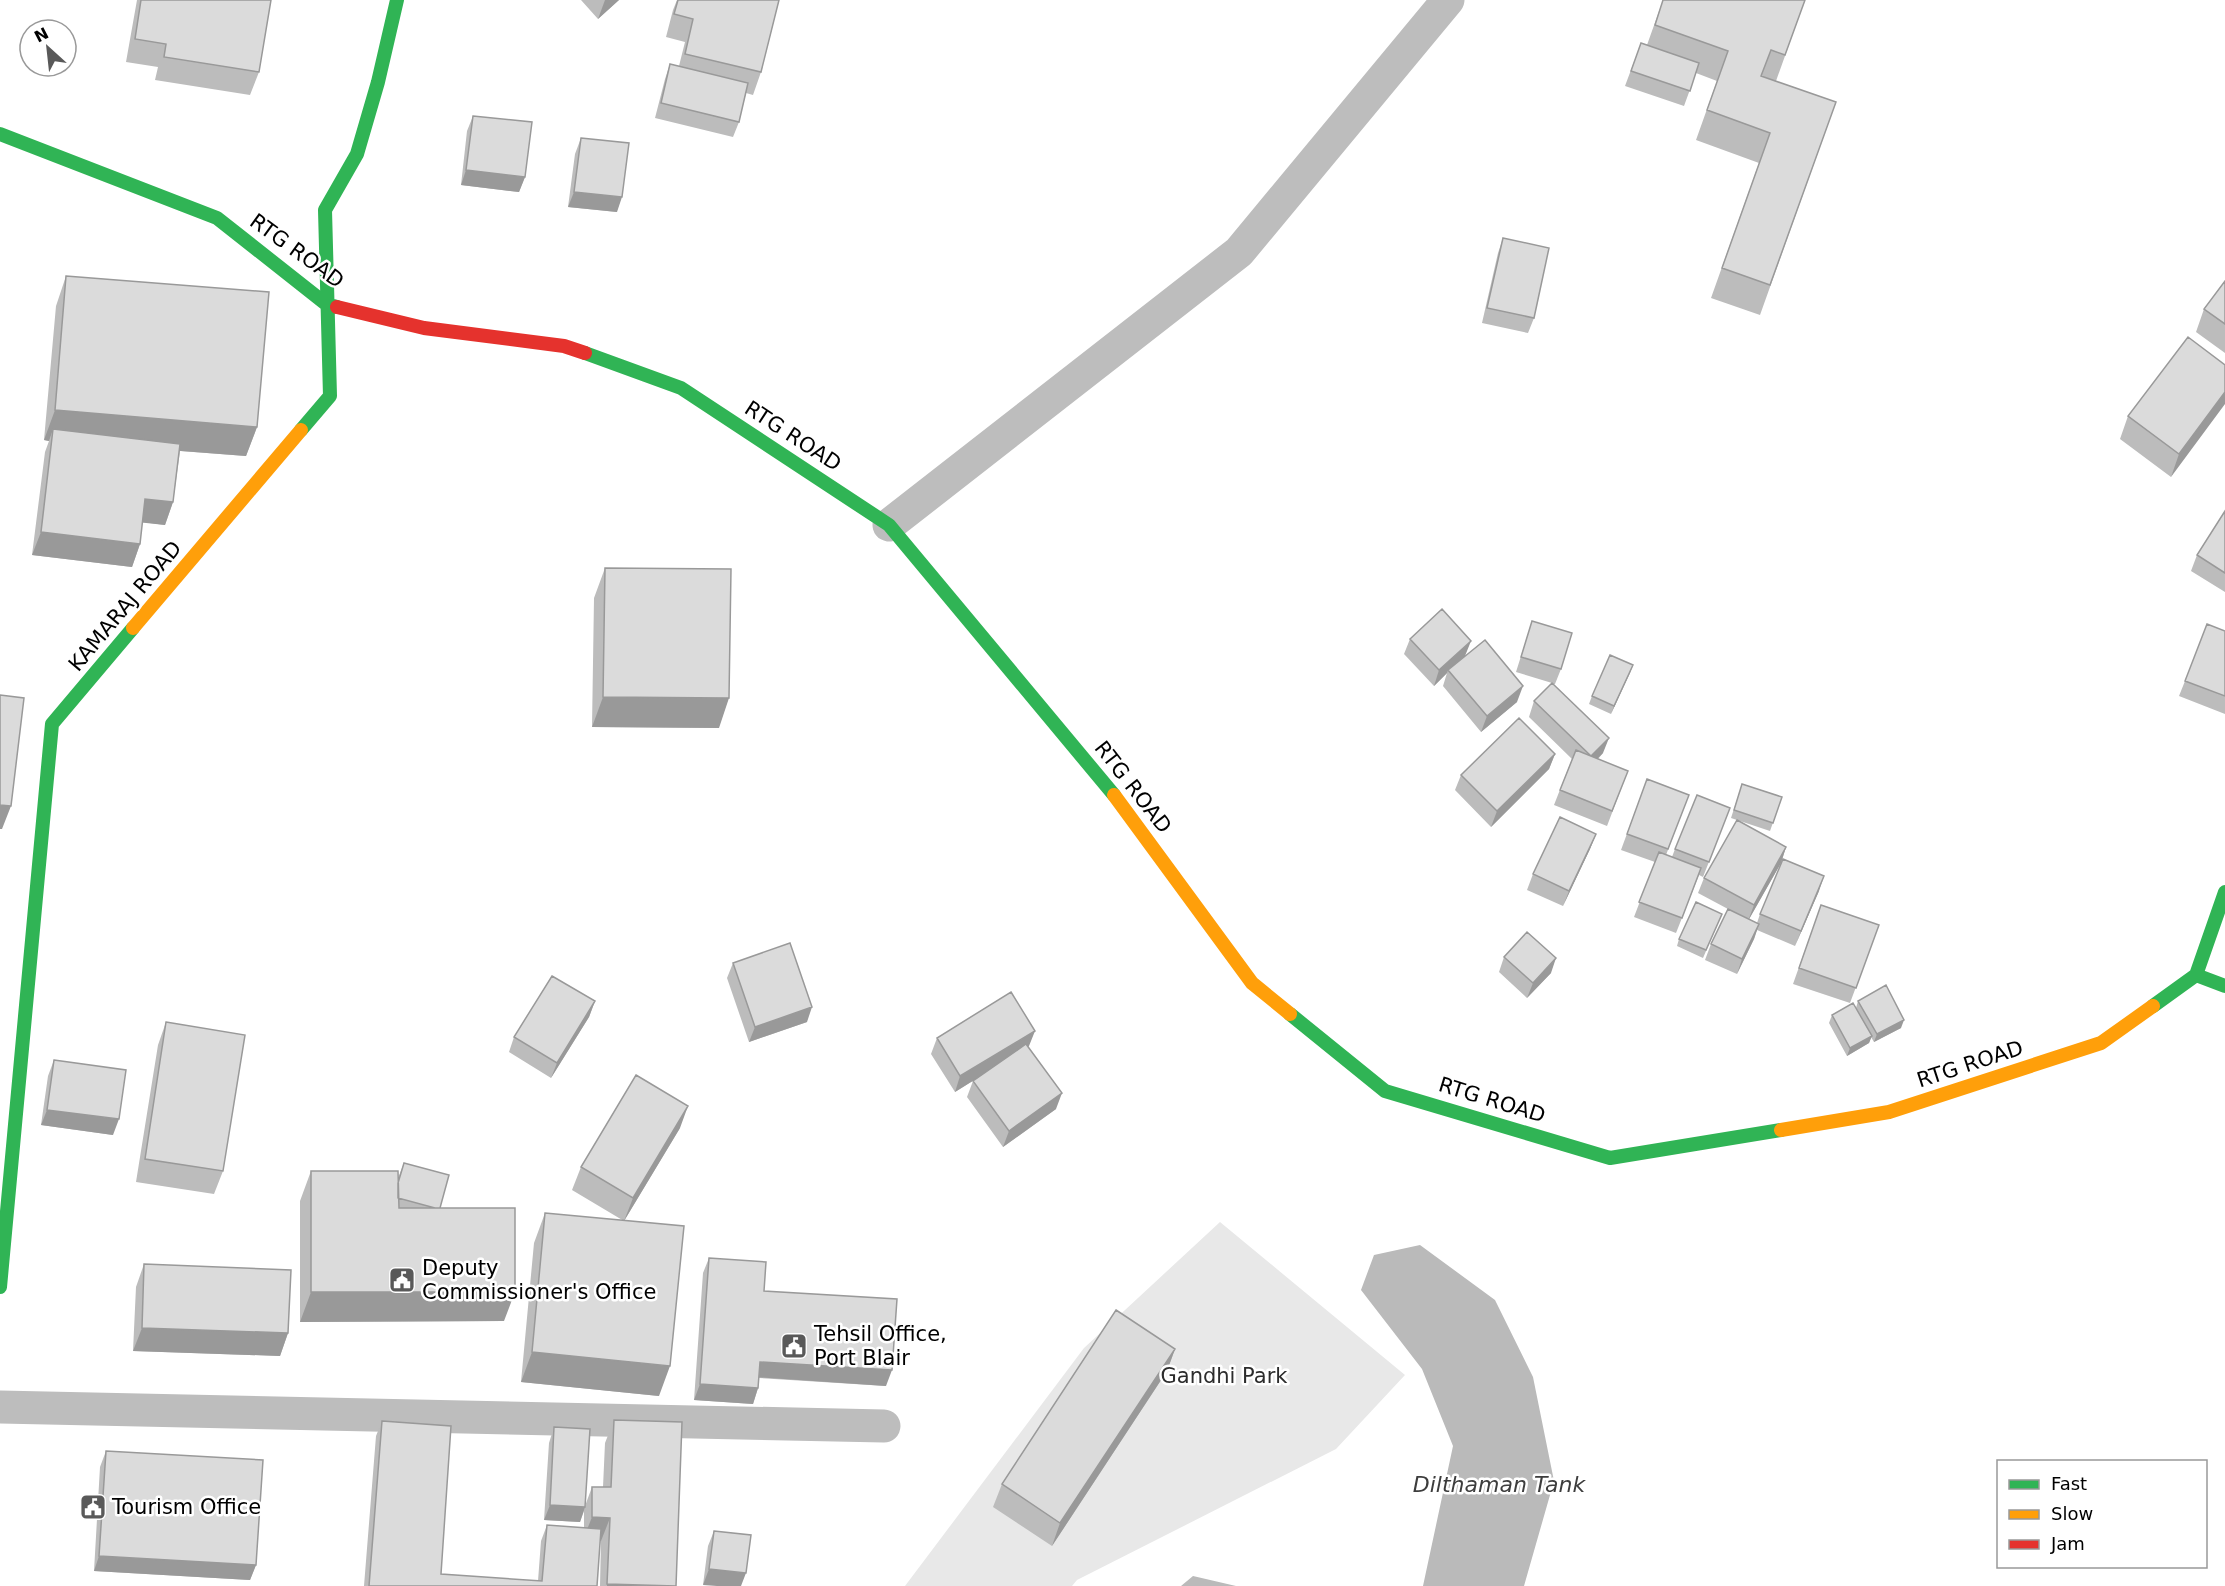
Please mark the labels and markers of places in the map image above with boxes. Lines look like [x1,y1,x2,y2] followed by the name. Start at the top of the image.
[422,1256,656,1304] place label: Deputy Commissioner's Office
[387,1265,417,1295] public building icon: Deputy Commissioner's Office
[813,1322,947,1370] place label: Tehsil Office, Port Blair
[779,1331,809,1361] public building icon: Tehsil Office, Port Blair
[78,1492,108,1522] public building icon: Tourism Office
[111,1495,261,1519] place label: Tourism Office

